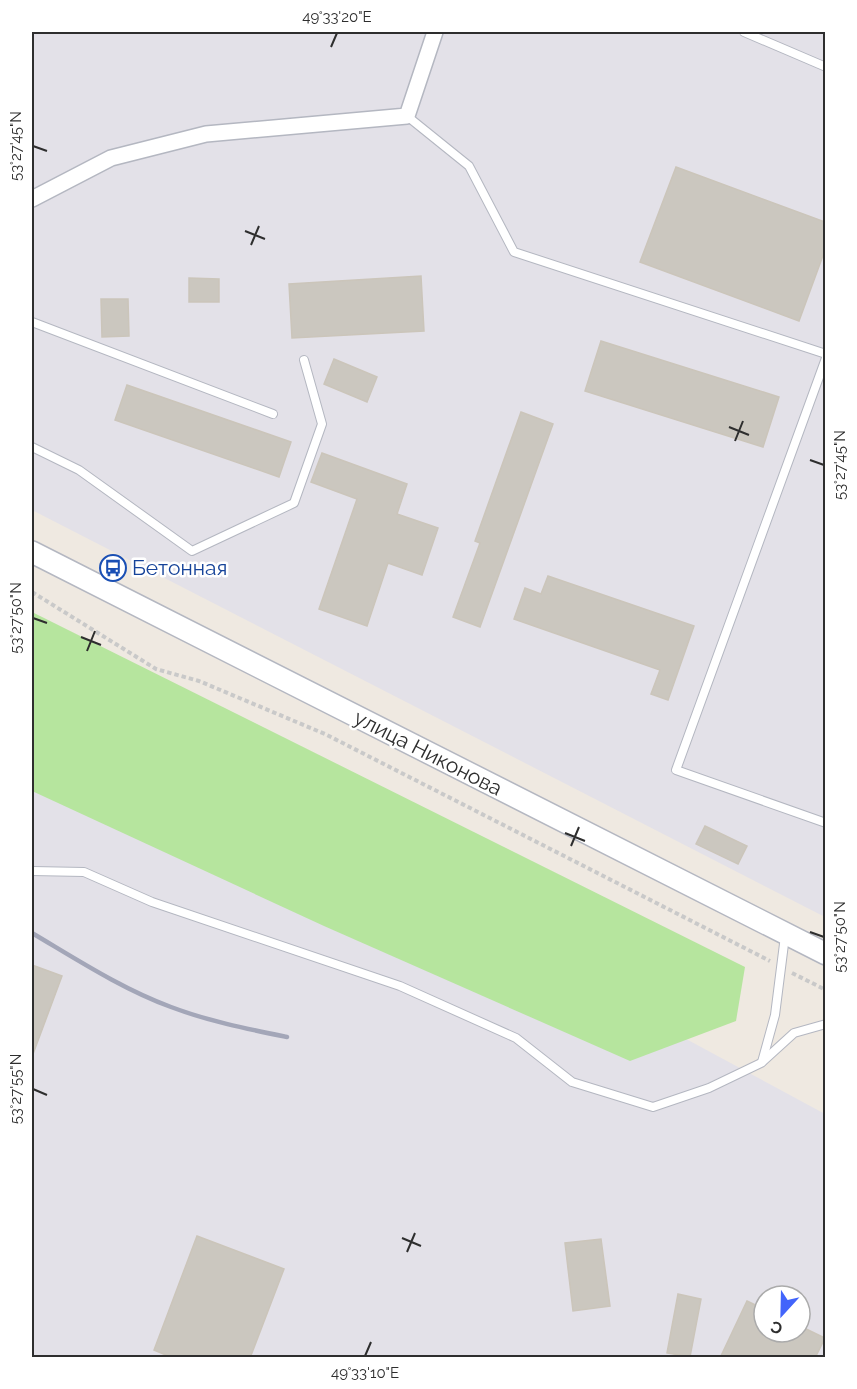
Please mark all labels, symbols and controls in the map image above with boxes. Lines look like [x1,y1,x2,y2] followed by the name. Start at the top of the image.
[302,8,372,26] text: 49°33'20"E
[7,111,25,181] text: 53°27'45"N
[831,430,849,500] text: 53°27'45"N
[98,553,128,583] bus stop icon: Бетонная
[132,555,227,580] place label: Бетонная
[7,582,25,654] text: 53°27'50"N
[350,704,507,801] street label: улица Никонова
[831,901,849,973] text: 53°27'50"N
[7,1054,25,1124] text: 53°27'55"N
[752,1284,812,1344] north arrow
[768,1317,785,1338] text: С
[331,1364,399,1382] text: 49°33'10"E

